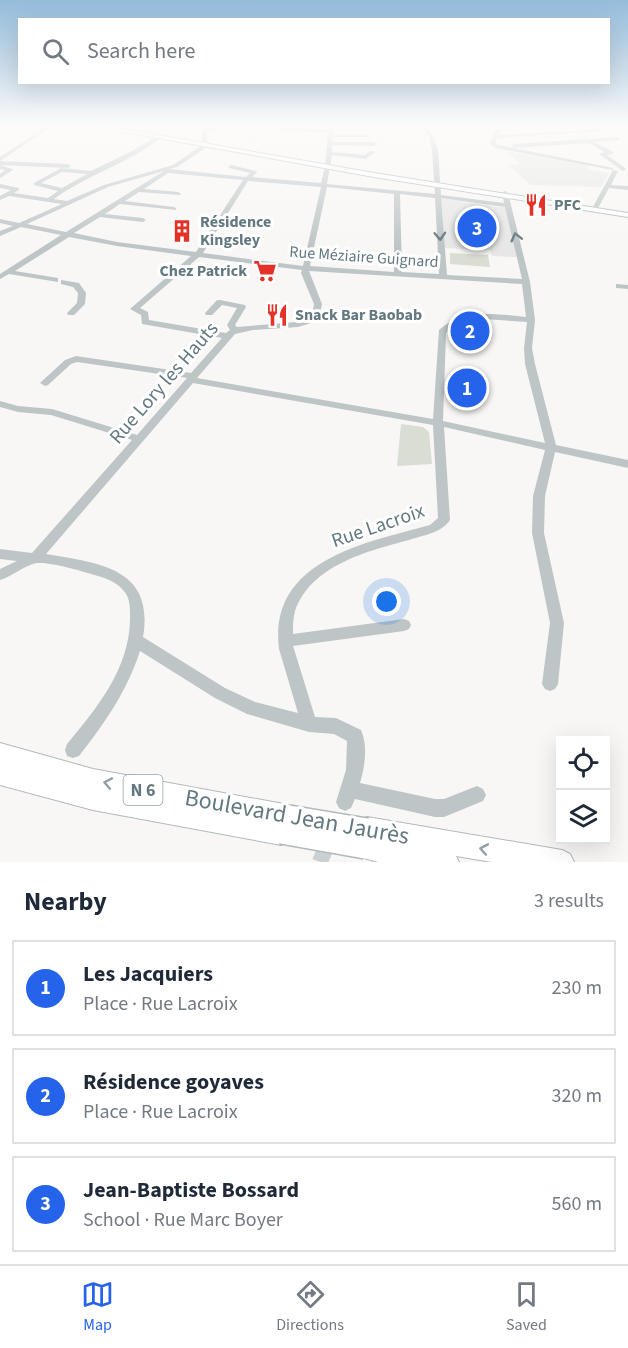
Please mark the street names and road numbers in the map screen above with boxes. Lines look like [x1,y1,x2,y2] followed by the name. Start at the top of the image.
[289,241,439,273] street label: Rue Méziaire Guignard
[103,316,225,450] street label: Rue Lory les Hauts
[328,497,428,555] street label: Rue Lacroix
[124,775,162,805] road number: N 6
[182,780,412,854] street label: Boulevard Jean Jaurès

